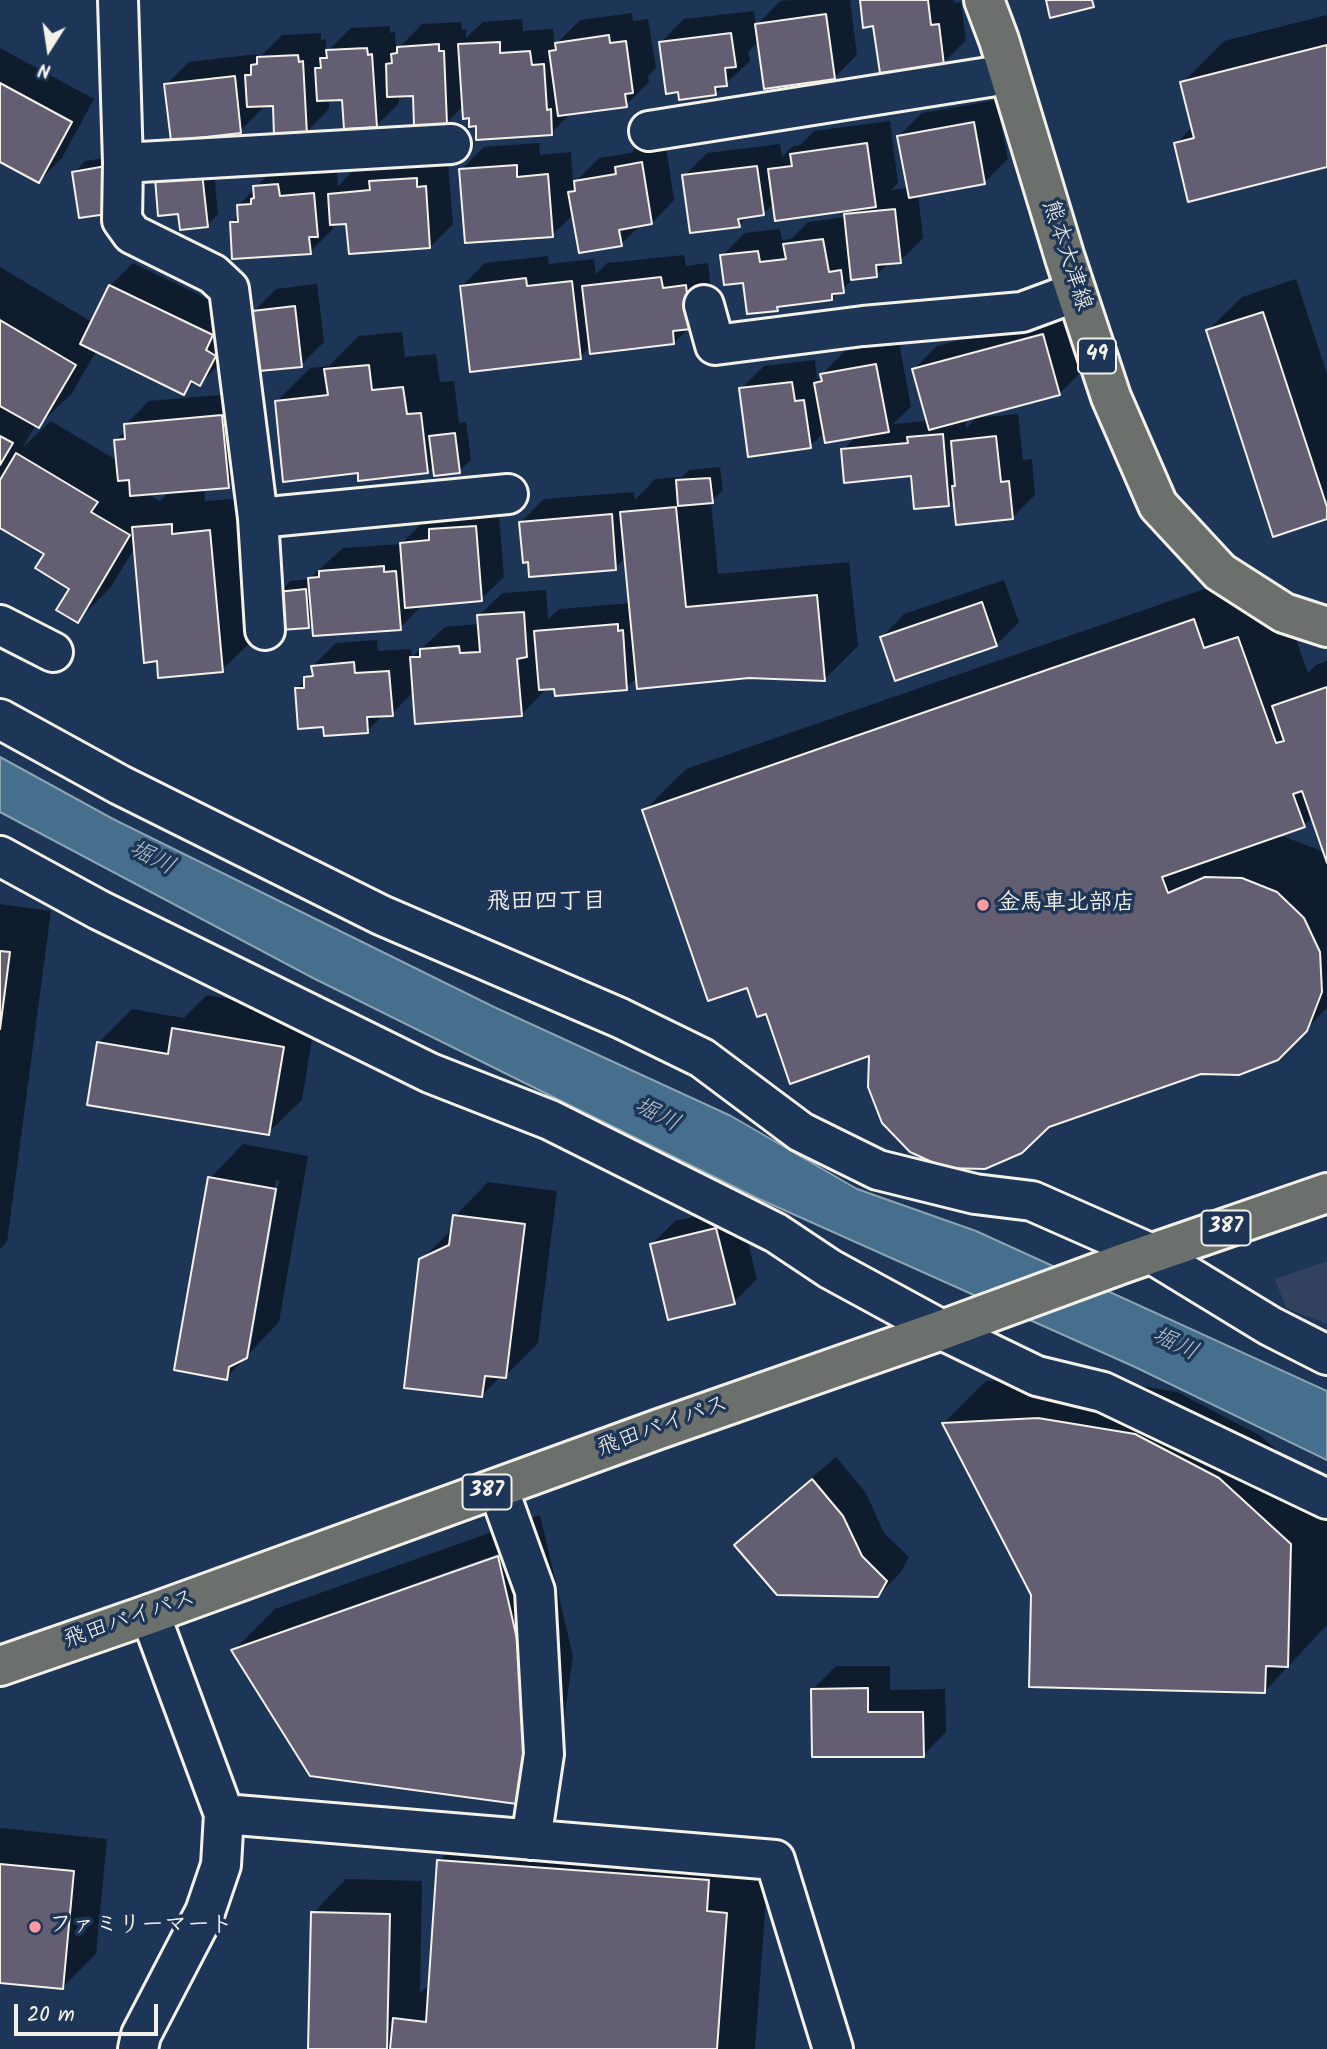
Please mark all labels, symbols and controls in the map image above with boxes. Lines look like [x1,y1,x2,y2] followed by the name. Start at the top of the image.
[14,14,84,84] north arrow
[36,54,54,85] text: N
[1034,197,1096,315] street label: 熊本大津線
[1078,338,1116,374] road number: 49
[123,836,179,884] water label: 堀川
[486,890,606,918] district label: 飛田四丁目
[997,891,1135,919] place label: 金馬車北部店
[975,897,991,913] marker: 金馬車北部店
[628,1093,684,1141] water label: 堀川
[1202,1210,1250,1246] road number: 387
[1146,1323,1202,1369] water label: 堀川
[593,1391,733,1465] street label: 飛田バイパス
[462,1474,512,1510] road number: 387
[60,1585,200,1657] street label: 飛田バイパス
[49,1913,233,1941] place label: ファミリーマート
[27,1919,43,1935] marker: ファミリーマート
[18,1990,161,2034] scale bar
[27,1999,75,2032] text: 20 m

